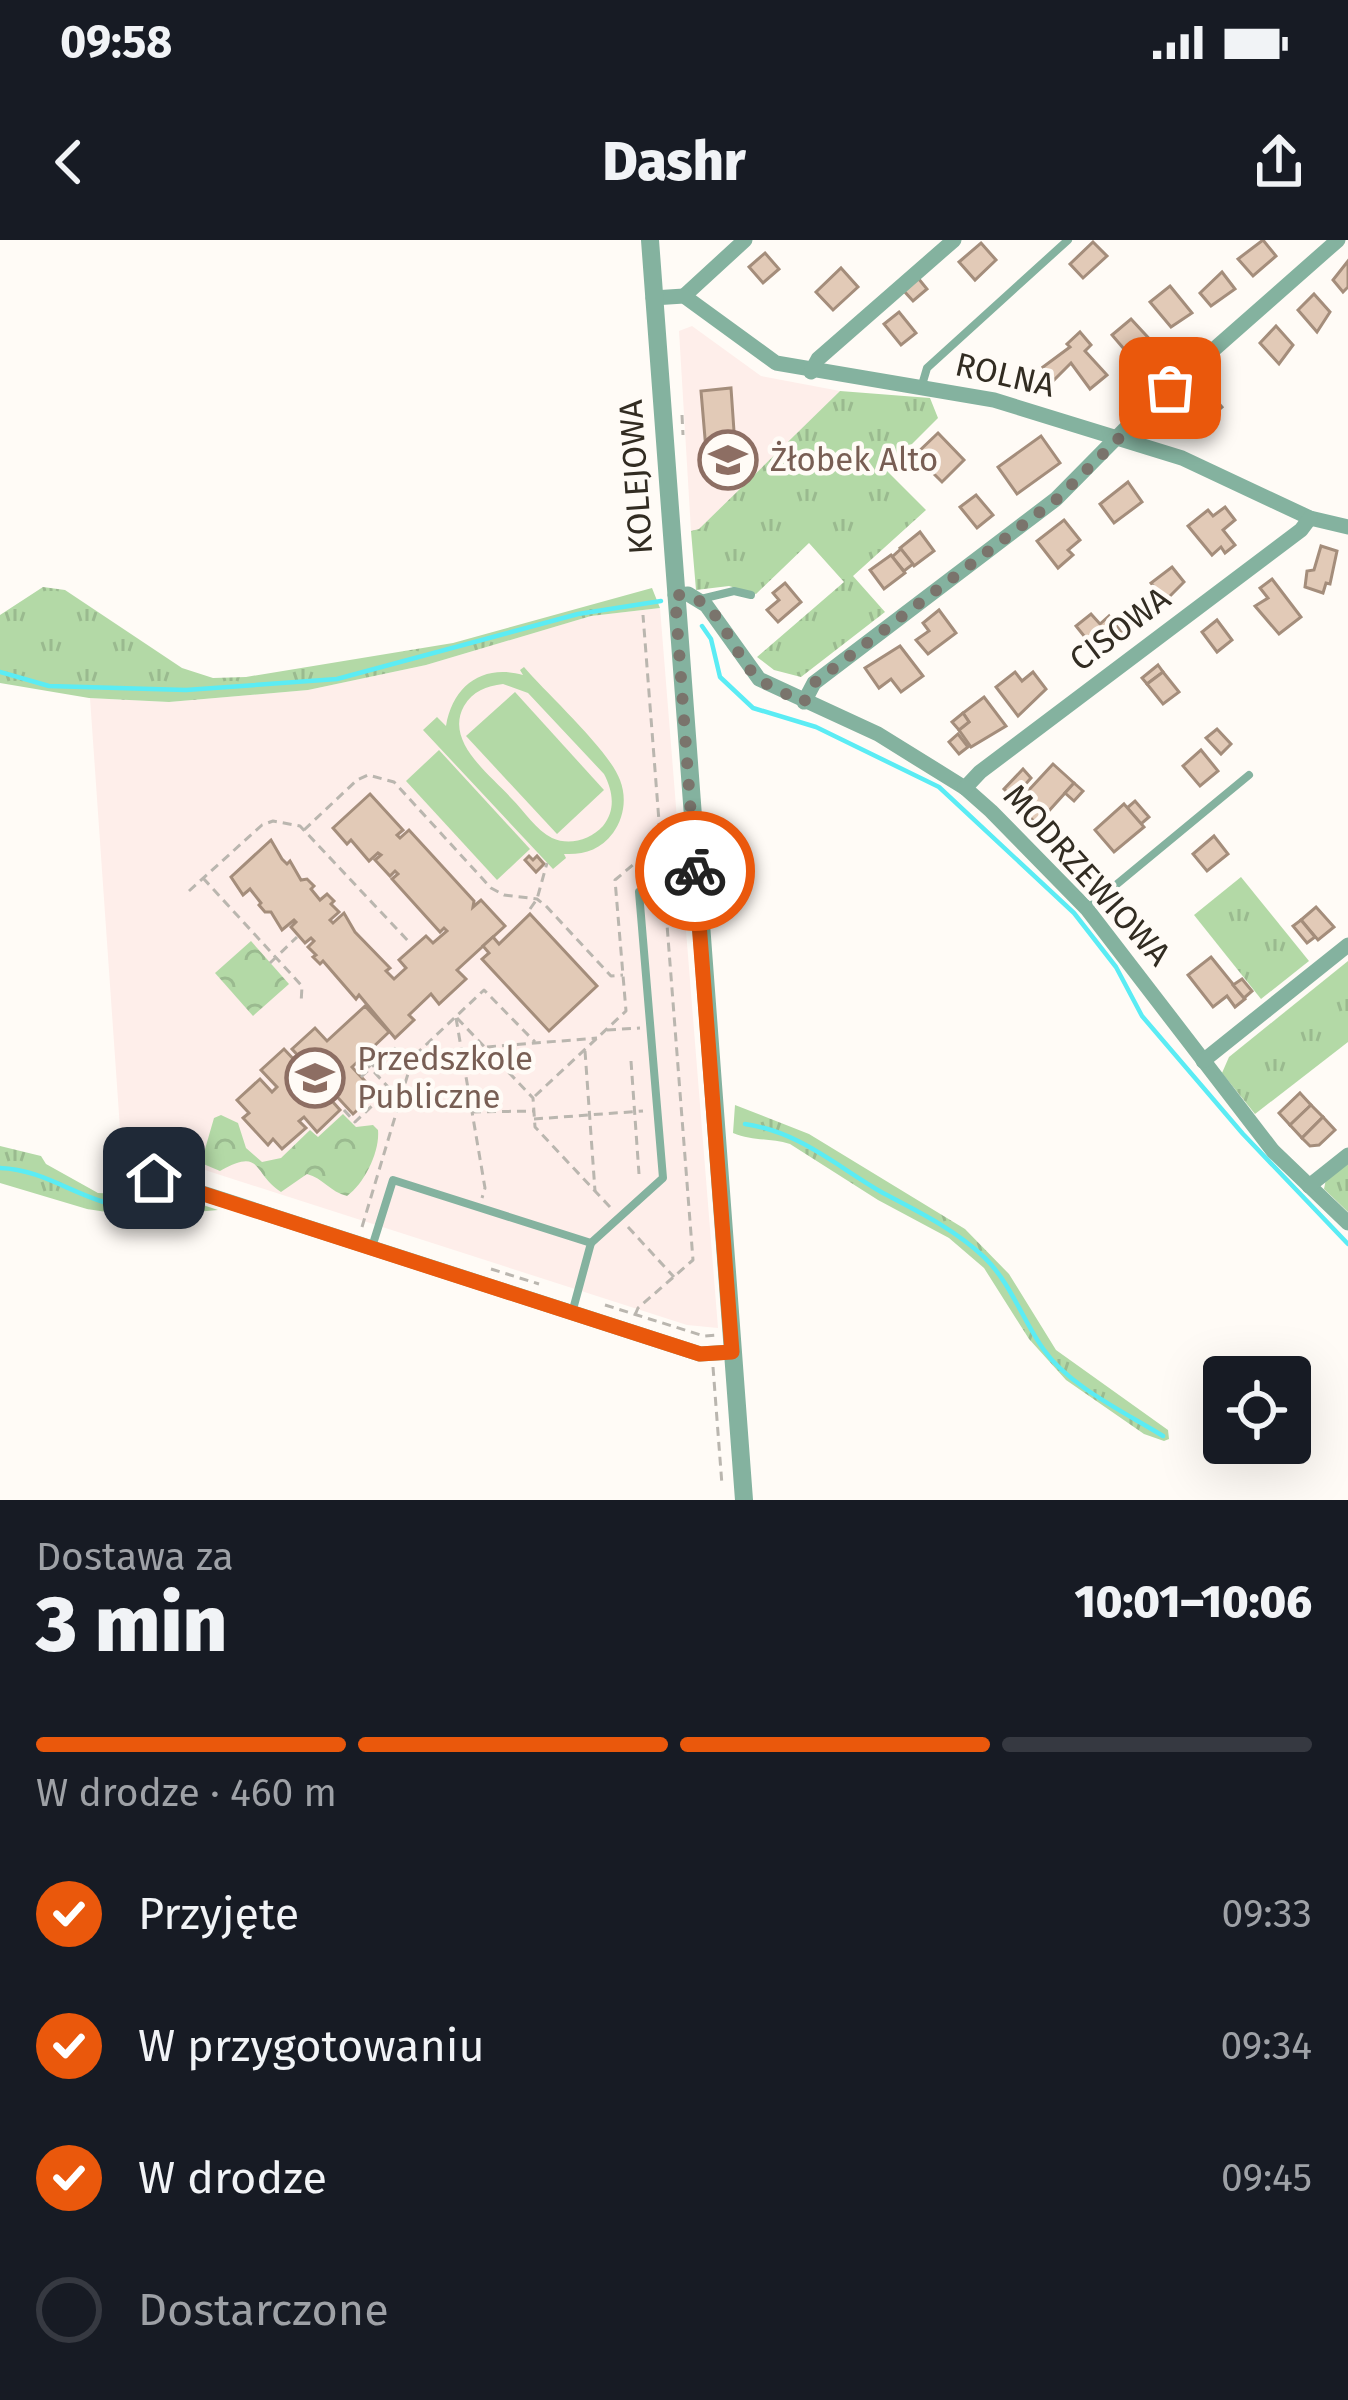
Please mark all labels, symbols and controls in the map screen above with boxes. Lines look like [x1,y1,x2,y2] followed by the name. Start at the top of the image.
[60,15,173,69] text: 09:58
[36,129,102,195] icon: back
[1246,129,1312,195] icon: share
[602,130,746,194] text: Dashr
[1119,337,1221,439] pin
[952,344,1058,406] street label: ROLNA
[1137,355,1203,421] icon: bag
[611,398,661,556] street label: KOLEJOWA
[697,429,759,491] school or university icon: Żłobek Alto
[770,440,938,480] place label: Żłobek Alto
[1062,578,1178,680] street label: CISOWA
[995,776,1179,974] street label: MODRZEWIOWA
[635,811,755,931] courier
[662,838,728,904] icon: bike
[357,1039,533,1117] place label: Przedszkole Publiczne
[284,1047,346,1109] school or university icon: Przedszkole Publiczne
[103,1127,205,1229] pin
[121,1145,187,1211] icon: home
[1203,1356,1311,1464] map controls
[1203,1356,1311,1464] button: locate
[36,1534,234,1580] text: Dostawa za
[1075,1575,1312,1629] text: 10:01–10:06
[36,1578,227,1672] text: 3 min
[36,1770,337,1816] text: W drodze · 460 m
[36,1881,102,1947] icon: check
[138,1887,299,1941] text: Przyjęte
[1222,1891,1312,1937] text: 09:33
[36,2013,102,2079] icon: check
[138,2019,485,2073] text: W przygotowaniu
[1220,2023,1312,2069] text: 09:34
[36,2145,102,2211] icon: check
[138,2151,327,2205] text: W drodze
[1221,2155,1312,2201] text: 09:45
[138,2283,389,2337] text: Dostarczone

